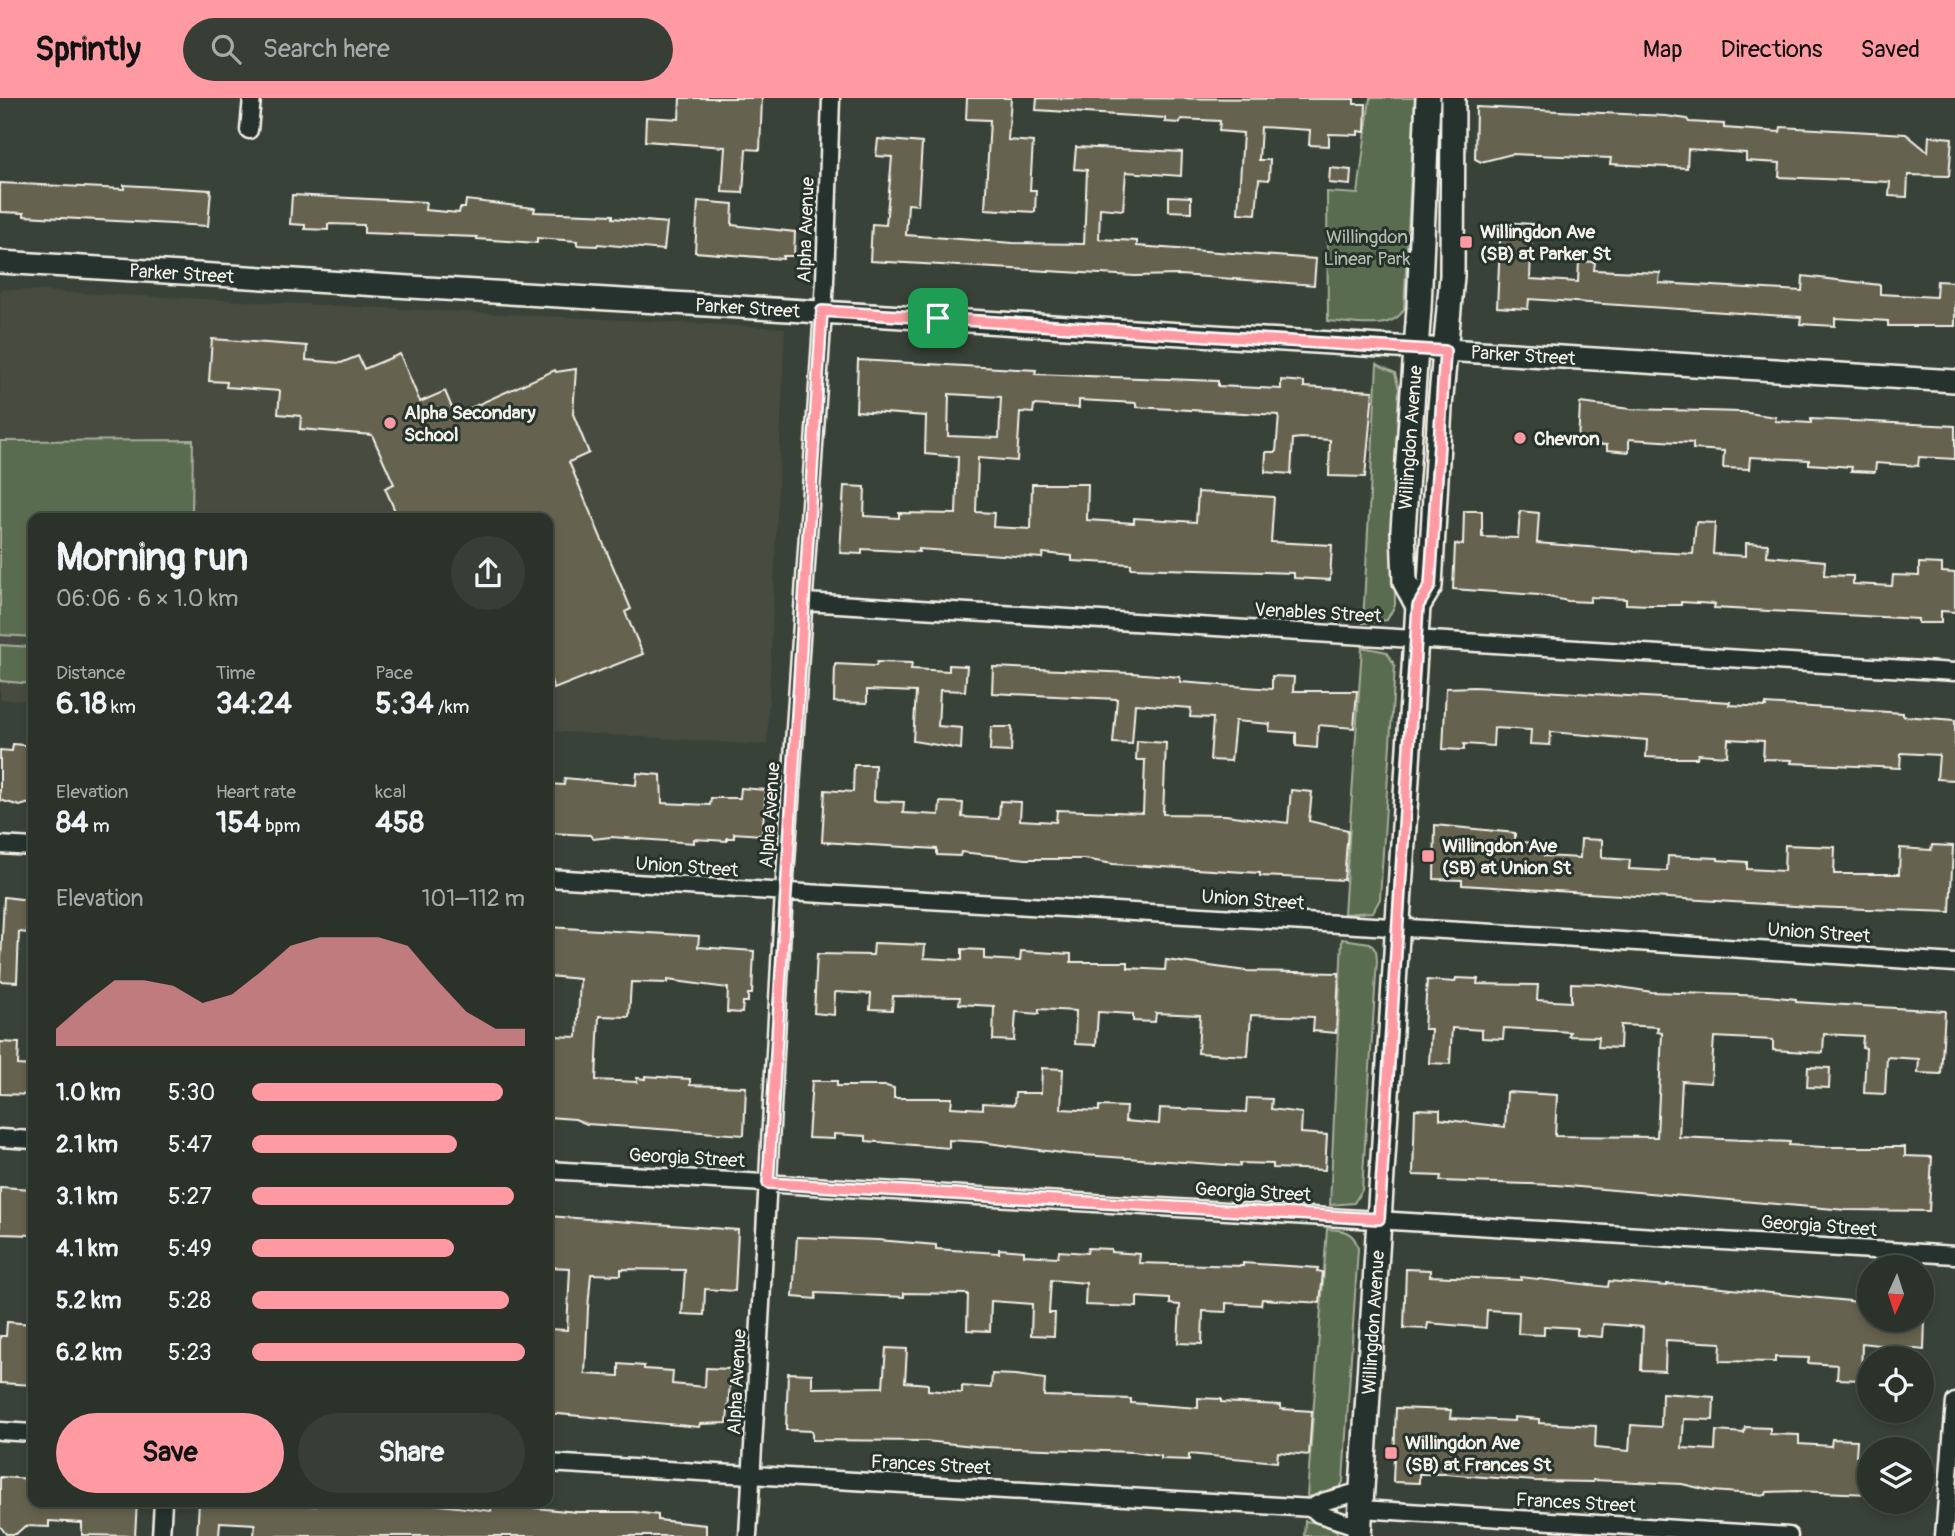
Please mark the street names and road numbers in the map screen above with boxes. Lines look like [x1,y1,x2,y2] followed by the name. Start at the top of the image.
[792,176,820,283] street label: Alpha Avenue
[128,259,235,289] street label: Parker Street
[694,293,801,324] street label: Parker Street
[1470,341,1577,371] street label: Parker Street
[1393,364,1428,511] street label: Willingdon Avenue
[1254,598,1382,628] street label: Venables Street
[754,761,786,869] street label: Alpha Avenue
[635,851,740,883] street label: Union Street
[1201,884,1306,916] street label: Union Street
[1767,917,1872,949] street label: Union Street
[628,1143,746,1173] street label: Georgia Street
[1194,1177,1312,1207] street label: Georgia Street
[1760,1210,1878,1242] street label: Georgia Street
[1357,1249,1390,1395] street label: Willingdon Avenue
[722,1328,752,1436] street label: Alpha Avenue
[870,1450,992,1480] street label: Frances Street
[1515,1488,1637,1518] street label: Frances Street

